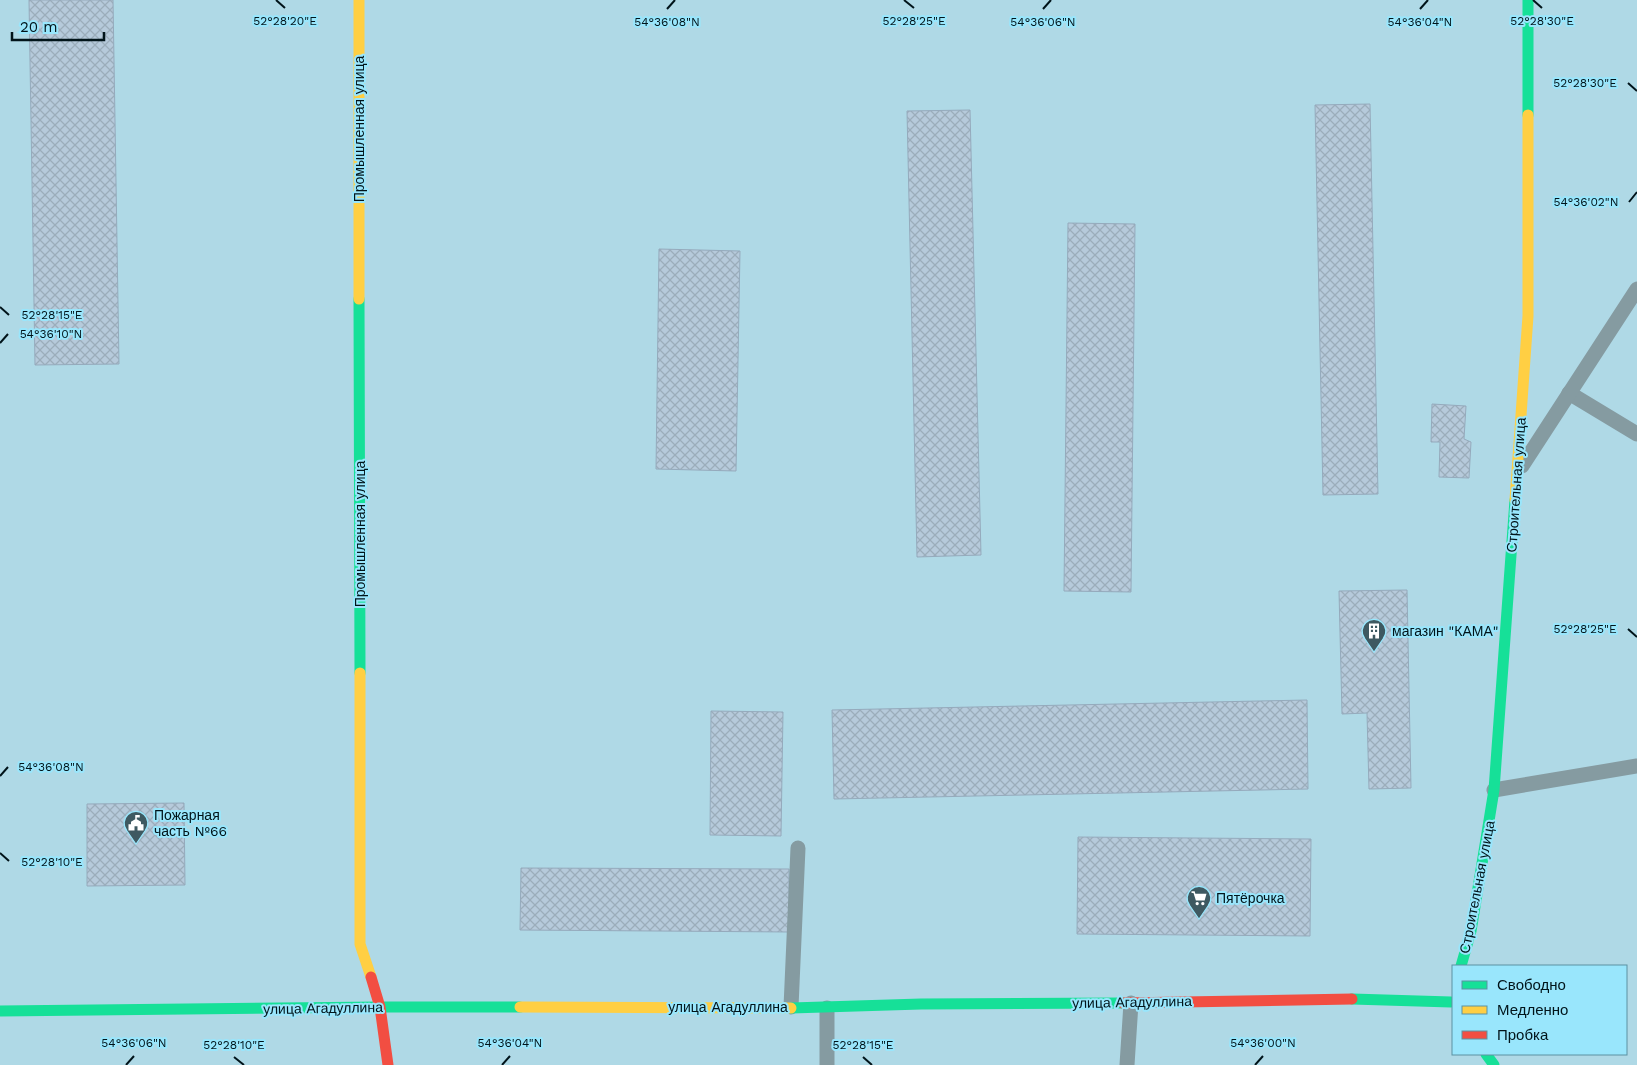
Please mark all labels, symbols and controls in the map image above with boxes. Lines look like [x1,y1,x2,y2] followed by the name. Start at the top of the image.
[12,10,105,42] scale bar
[253,14,317,28] text: 52°28'20"E
[882,14,946,28] text: 52°28'25"E
[1510,14,1574,28] text: 52°28'30"E
[634,15,700,29] text: 54°36'08"N
[1010,15,1076,29] text: 54°36'06"N
[1388,15,1452,29] text: 54°36'04"N
[20,18,58,36] text: 20 m
[351,55,367,202] street label: Промышленная улица
[1553,76,1617,90] text: 52°28'30"E
[1553,195,1619,209] text: 54°36'02"N
[22,308,83,322] text: 52°28'15"E
[20,327,82,341] text: 54°36'10"N
[1503,417,1529,553] street label: Строительная улица
[352,460,368,607] street label: Промышленная улица
[1361,618,1387,652] building icon: магазин "КАМА"
[1553,622,1617,636] text: 52°28'25"E
[1392,623,1498,639] place label: магазин "КАМА"
[18,760,84,774] text: 54°36'08"N
[154,807,227,839] place label: Пожарная часть №66
[123,810,149,844] public building icon: Пожарная часть №66
[1456,819,1498,955] street label: Строительная улица
[21,855,83,869] text: 52°28'10"E
[1186,885,1212,919] supermarket icon: Пятёрочка
[1216,890,1285,906] place label: Пятёрочка
[1452,965,1627,1055] legend
[1497,976,1566,994] text: Свободно
[1072,993,1192,1011] street label: улица Агадуллина
[263,999,383,1017] street label: улица Агадуллина
[668,999,788,1015] street label: улица Агадуллина
[1497,1001,1568,1019] text: Медленно
[1497,1026,1549,1044] text: Пробка
[101,1036,167,1050] text: 54°36'06"N
[478,1036,542,1050] text: 54°36'04"N
[1230,1036,1296,1050] text: 54°36'00"N
[203,1038,265,1052] text: 52°28'10"E
[833,1038,894,1052] text: 52°28'15"E

